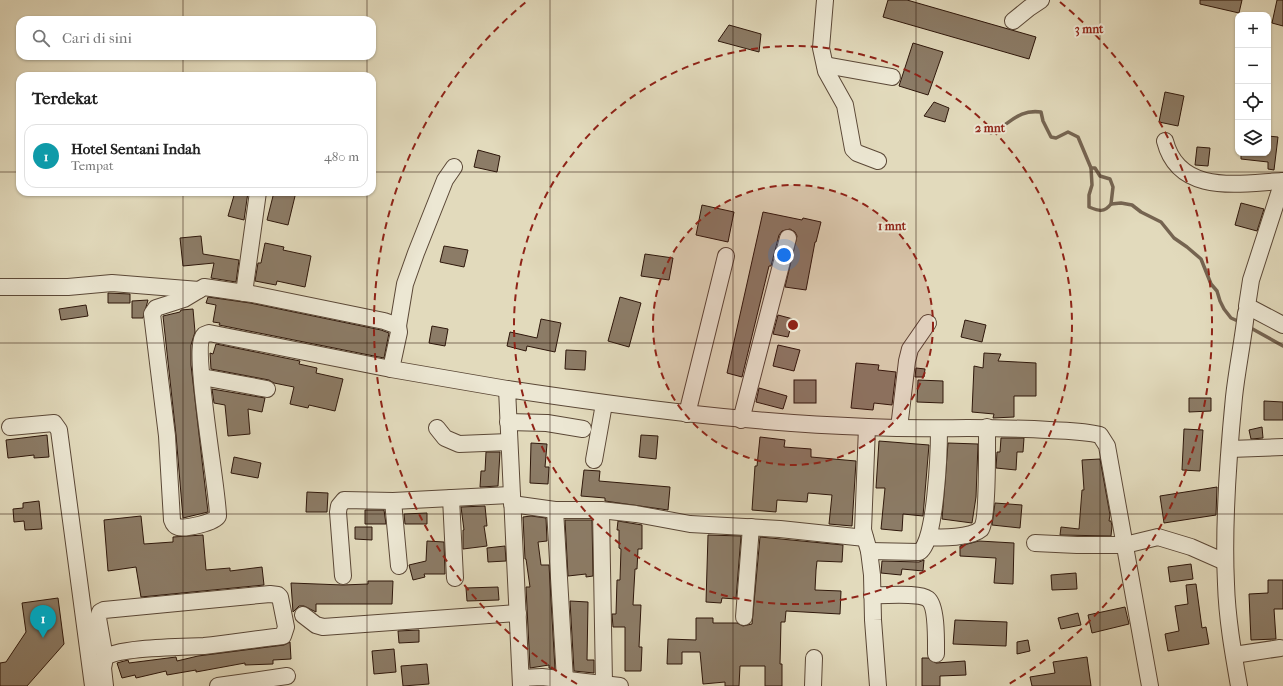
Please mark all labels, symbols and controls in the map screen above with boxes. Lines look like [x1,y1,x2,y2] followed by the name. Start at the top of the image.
[1235,12,1271,156] map controls
[1235,12,1271,48] button: +
[16,16,376,60] search box
[1075,22,1104,37] text: 3 mnt
[30,27,52,49] icon: search
[62,29,132,47] text: Cari di sini
[1235,48,1271,84] button: −
[1235,84,1271,120] button: locate
[32,88,98,108] text: Terdekat
[1235,120,1271,156] button: layers
[975,121,1006,135] text: 2 mnt
[71,140,201,158] text: Hotel Sentani Indah
[44,149,48,164] text: 1
[324,149,359,164] text: 480 m
[71,158,114,173] text: Tempat
[878,219,907,233] text: 1 mnt
[774,245,794,265] your location
[786,318,800,332] centre of rings
[30,605,56,638] pin: 1

